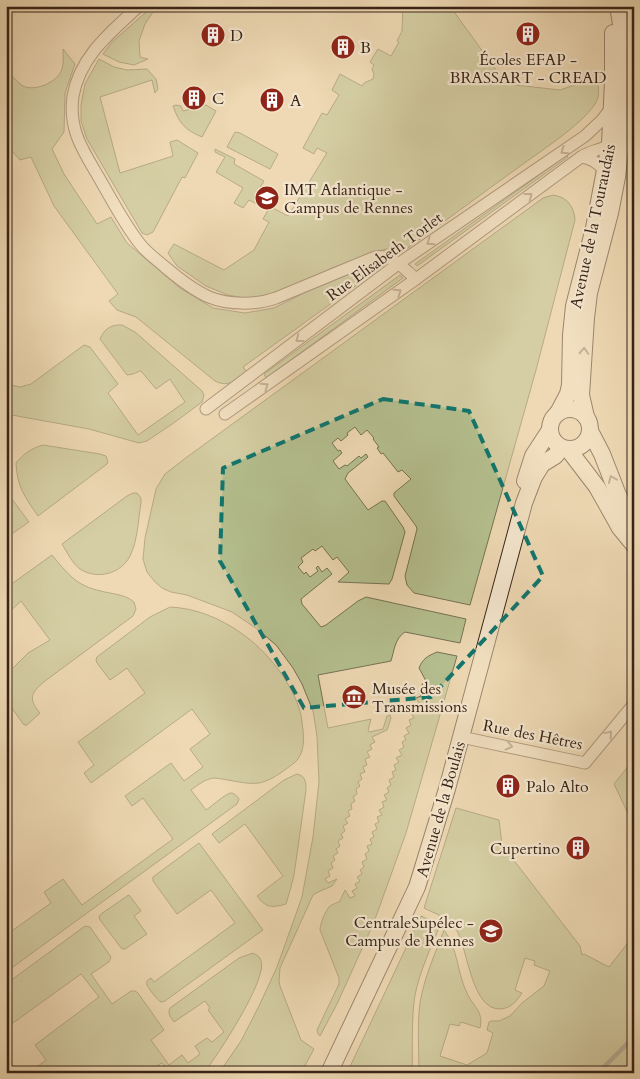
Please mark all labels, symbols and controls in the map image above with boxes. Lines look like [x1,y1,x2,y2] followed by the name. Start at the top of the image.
[515,21,541,47] building icon: Écoles EFAP - BRASSART - CREAD
[200,22,226,48] building icon: D
[230,25,243,47] place label: D
[330,34,356,60] building icon: B
[360,37,371,59] place label: B
[450,49,606,89] place label: Écoles EFAP - BRASSART - CREAD
[181,85,207,111] building icon: C
[259,87,285,113] building icon: A
[212,88,224,110] place label: C
[290,90,302,112] place label: A
[565,142,621,310] street label: Avenue de la Touraudais
[560,145,569,154] one-way arrow
[284,179,413,219] place label: IMT Atlantique - Campus de Rennes
[254,185,280,211] school or university icon: IMT Atlantique - Campus de Rennes
[523,192,532,202] one-way arrow
[322,207,447,306] street label: Rue Elisabeth Torlet
[426,236,435,245] one-way arrow
[392,289,402,298] one-way arrow
[296,333,305,341] one-way arrow
[578,347,589,355] one-way arrow
[259,383,269,392] one-way arrow
[608,475,618,484] one-way arrow
[372,678,467,718] place label: Musée des Transmissions
[341,684,367,710] museum icon: Musée des Transmissions
[481,715,584,755] street label: Rue des Hêtres
[604,731,612,740] one-way arrow
[411,739,471,880] street label: Avenue de la Boulais
[504,740,513,751] one-way arrow
[495,773,521,799] building icon: Palo Alto
[526,776,589,798] place label: Palo Alto
[565,835,591,861] building icon: Cupertino
[490,838,560,860] place label: Cupertino
[345,912,474,952] place label: CentraleSupélec - Campus de Rennes
[478,918,504,944] school or university icon: CentraleSupélec - Campus de Rennes

